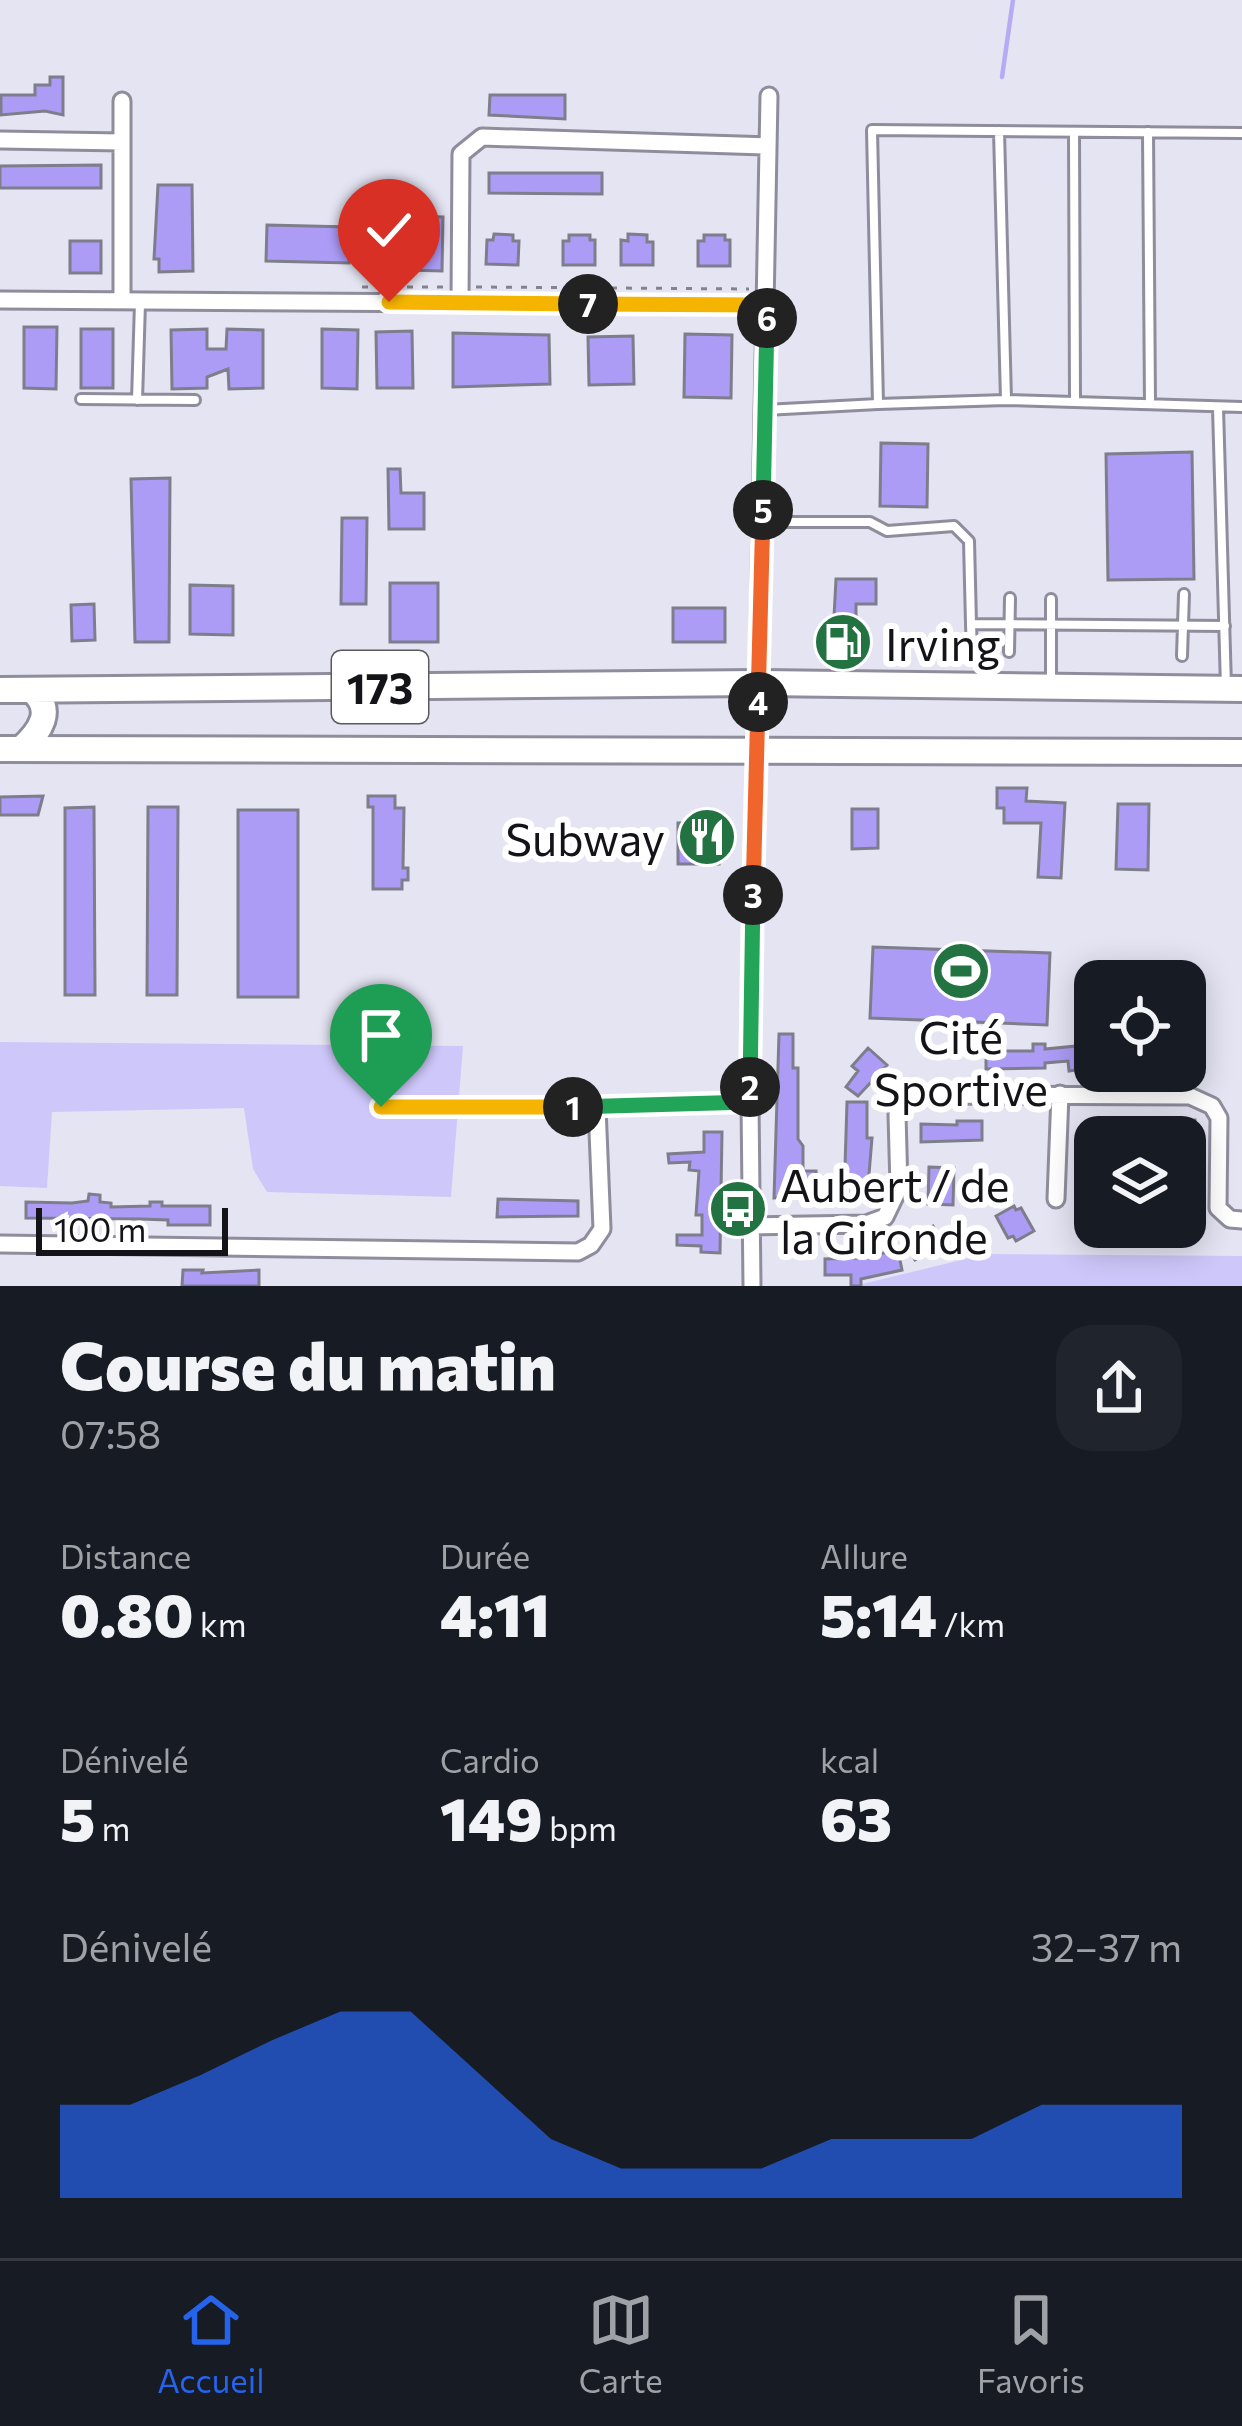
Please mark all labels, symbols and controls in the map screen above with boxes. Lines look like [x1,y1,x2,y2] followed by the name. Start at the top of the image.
[338,179,440,302] pin
[356,197,422,263] icon: check
[558,274,618,334] pin: 7
[579,283,597,324] text: 7
[737,288,797,348] pin: 6
[757,297,777,338] text: 6
[733,480,793,540] pin: 5
[753,489,773,530] text: 5
[812,611,874,673] fuel station icon: Irving
[885,615,1000,670] place label: Irving
[332,651,428,723] road number: 173
[728,672,788,732] pin: 4
[748,681,768,722] text: 4
[676,806,738,868] restaurant icon: Subway
[506,810,665,865] place label: Subway
[723,865,783,925] pin: 3
[743,874,763,915] text: 3
[930,940,992,1002] sports icon: Cité Sportive
[1074,960,1206,1248] map controls
[1074,960,1206,1092] button: locate
[330,984,432,1107] pin
[348,1002,414,1068] icon: arrive
[874,1008,1048,1115] place label: Cité Sportive
[720,1057,780,1117] pin: 2
[741,1066,759,1107] text: 2
[543,1077,603,1137] pin: 1
[566,1086,580,1127] text: 1
[1074,1116,1206,1248] button: layers
[780,1156,1010,1263] place label: Aubert / de la Gironde
[707,1178,769,1240] bus stop icon: Aubert / de la Gironde
[36,1202,228,1255] scale bar
[54,1208,146,1249] text: 100 m
[60,1323,556,1404] text: Course du matin
[1056,1325,1182,1451] button: share
[60,1409,161,1457] text: 07:58
[60,1535,191,1576] text: Distance
[440,1535,530,1576] text: Durée
[820,1535,908,1576] text: Allure
[60,1576,193,1649] text: 0.80
[440,1576,550,1649] text: 4:11
[820,1576,937,1649] text: 5:14
[193,1603,246,1644] text: km
[937,1603,1005,1644] text: /km
[60,1739,189,1780] text: Dénivelé
[440,1739,540,1780] text: Cardio
[820,1739,879,1780] text: kcal
[60,1780,95,1853] text: 5
[440,1780,543,1853] text: 149
[820,1780,892,1853] text: 63
[95,1807,130,1848] text: m
[543,1807,617,1848] text: bpm
[60,1922,212,1970] text: Dénivelé
[1031,1922,1182,1970] text: 32–37 m
[157,2287,265,2400] tab: Accueil
[579,2287,663,2400] tab: Carte
[977,2287,1085,2400] tab: Favoris

